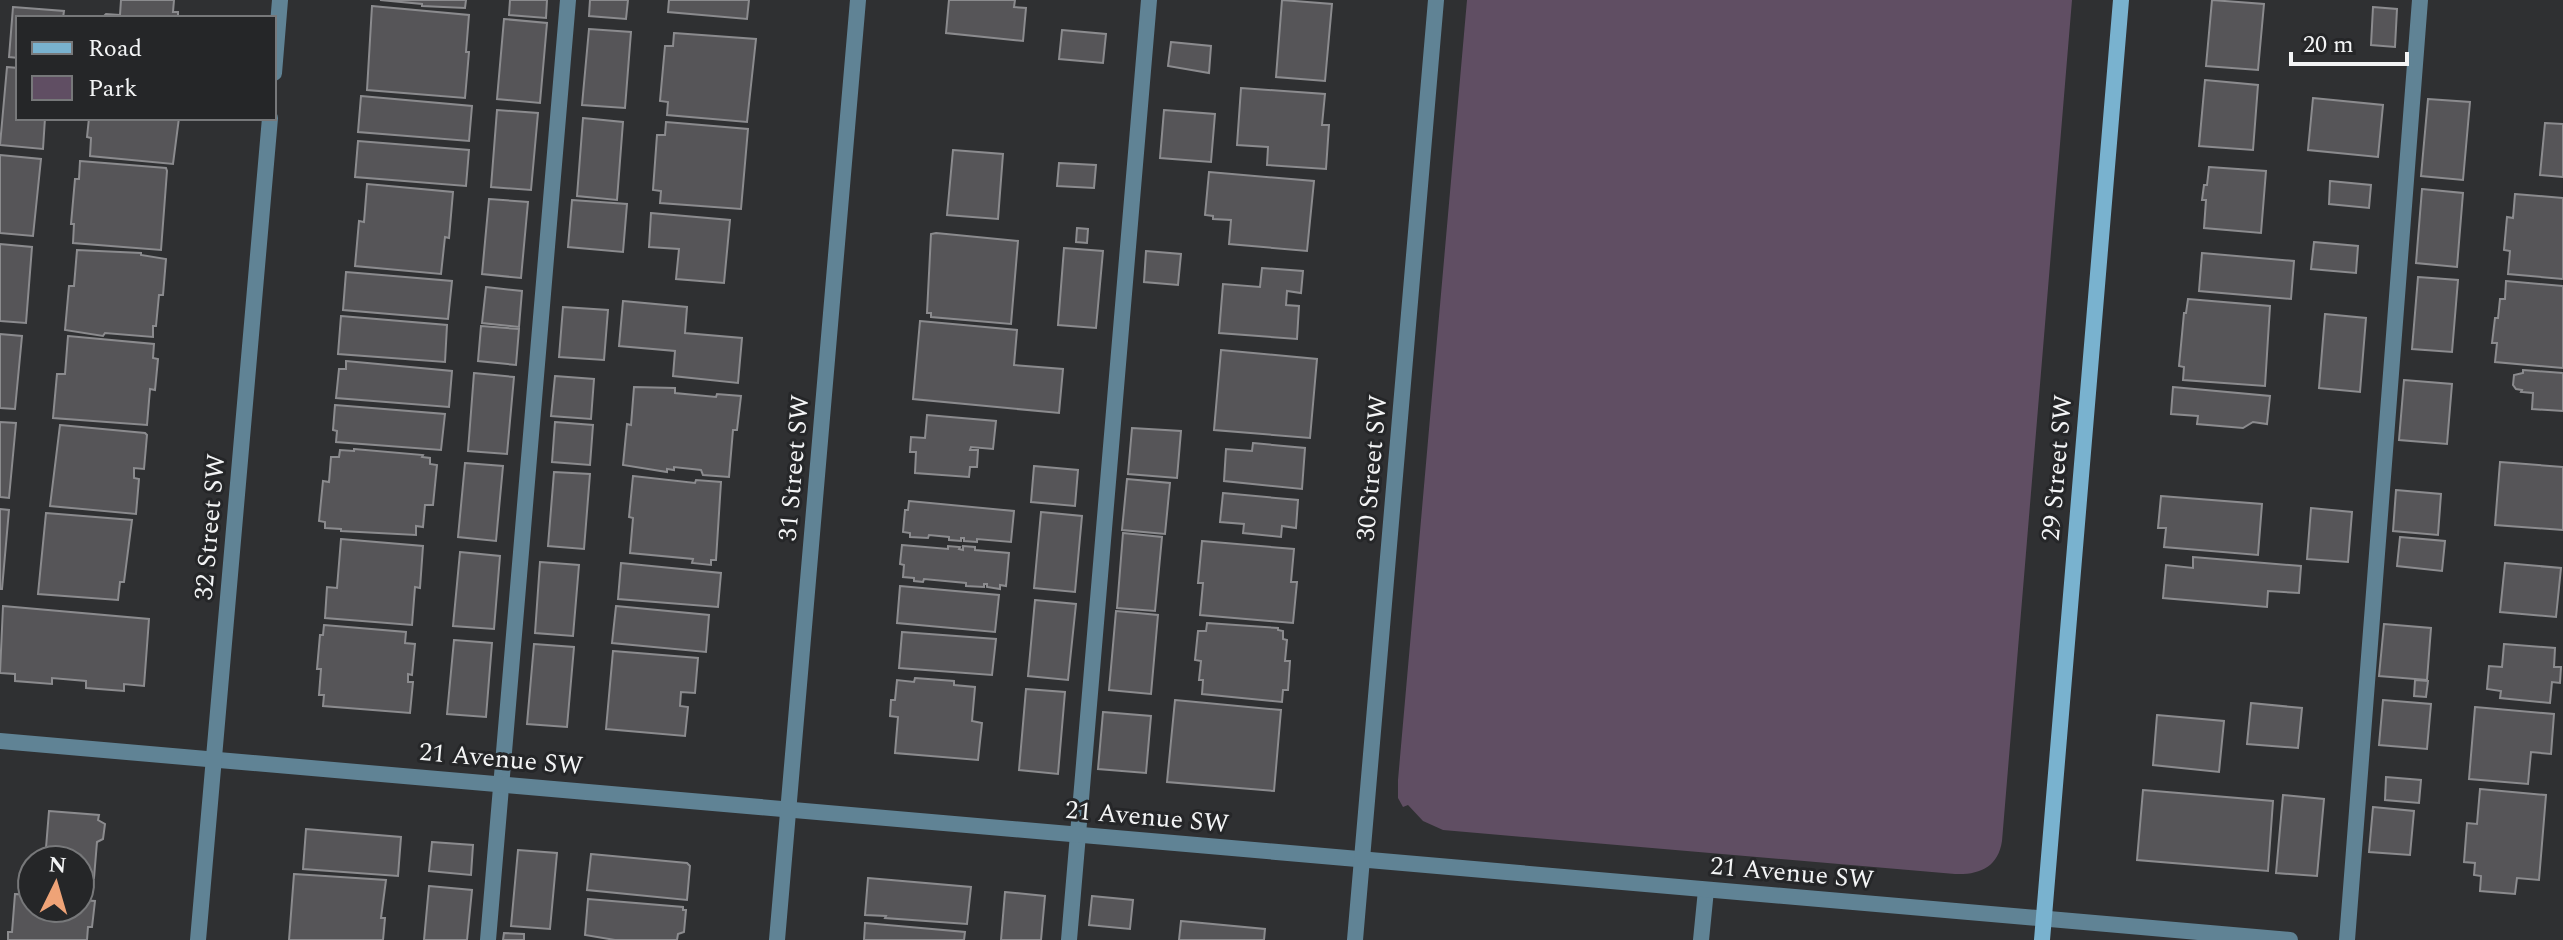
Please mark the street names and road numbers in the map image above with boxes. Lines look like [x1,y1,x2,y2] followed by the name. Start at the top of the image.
[768,393,820,543] street label: 31 Street SW
[1346,393,1398,543] street label: 30 Street SW
[2031,393,2083,543] street label: 29 Street SW
[184,452,236,602] street label: 32 Street SW
[417,732,585,786] street label: 21 Avenue SW
[1063,790,1231,844] street label: 21 Avenue SW
[1708,846,1876,900] street label: 21 Avenue SW

